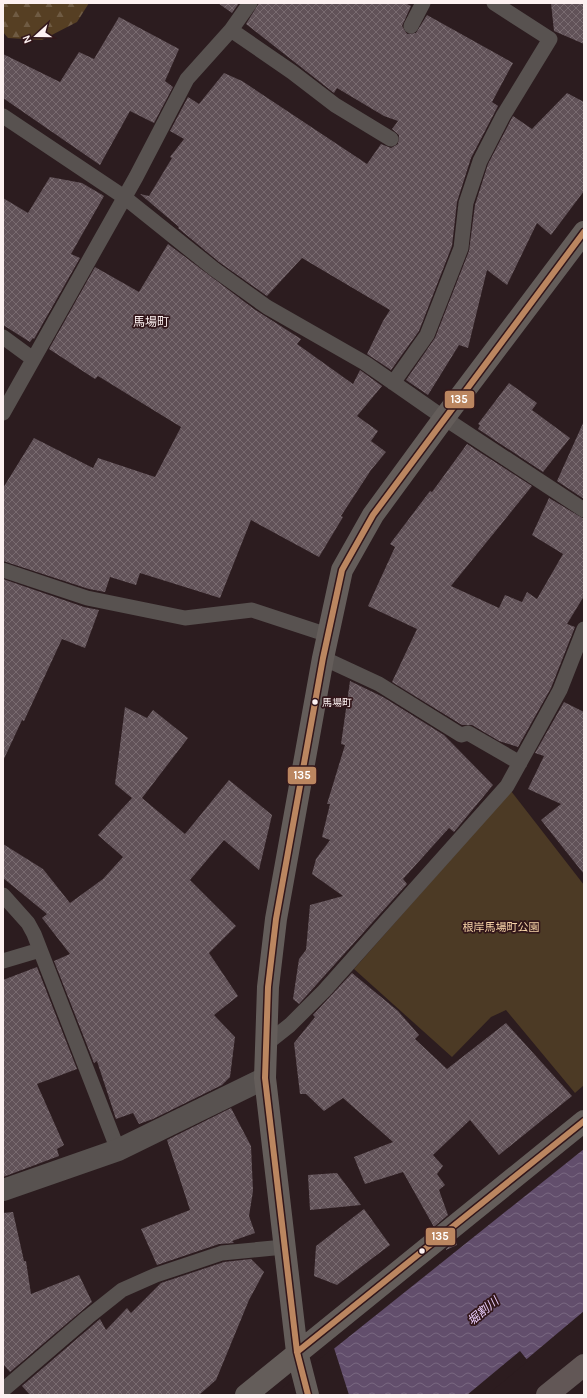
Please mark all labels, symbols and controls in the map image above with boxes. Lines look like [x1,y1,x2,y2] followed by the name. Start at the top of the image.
[16,16,56,56] north arrow
[20,33,35,45] text: N
[133,315,169,329] district label: 馬場町
[444,390,475,409] line badge: 135
[450,393,468,406] text: 135
[310,697,320,707] marker: 馬場町
[322,697,352,709] place label: 馬場町
[287,766,317,785] line badge: 135
[293,769,311,782] text: 135
[463,921,540,934] park label: 根岸馬場町公園
[425,1227,456,1246] line badge: 135
[431,1230,449,1243] text: 135
[417,1246,427,1256] unlabelled marker
[465,1293,503,1328] water label: 堀割川

